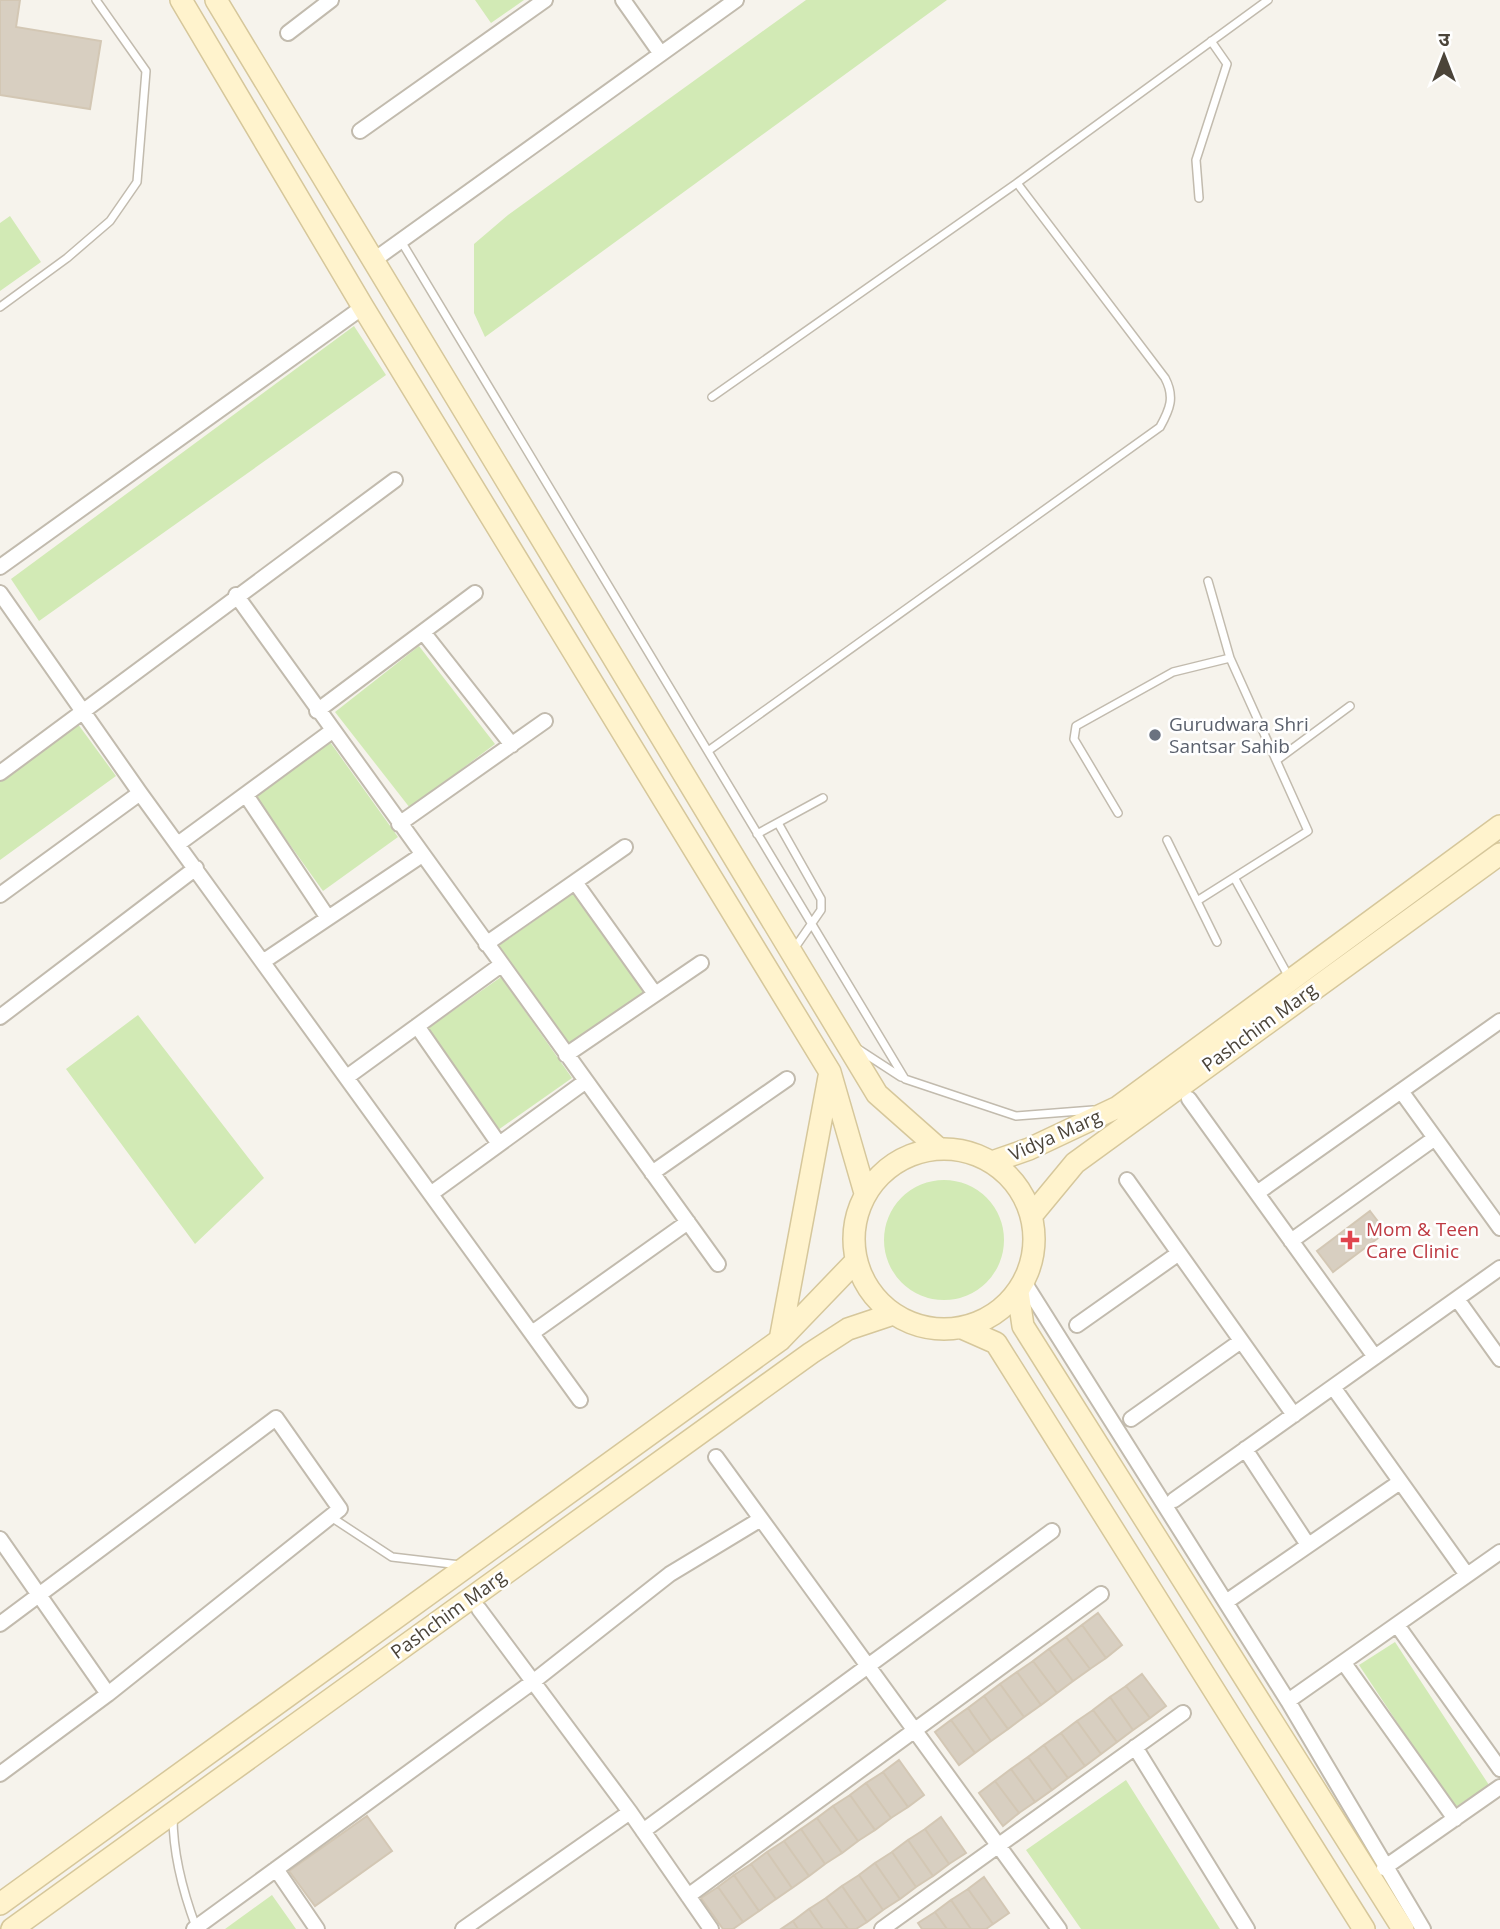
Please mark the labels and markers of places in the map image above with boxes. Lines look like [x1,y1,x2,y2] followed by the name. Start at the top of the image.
[1169,711,1309,759] place label: Gurudwara Shri Santsar Sahib
[1147,727,1163,743] marker: Gurudwara Shri Santsar Sahib
[1366,1216,1479,1264] place label: Mom & Teen Care Clinic
[1340,1230,1360,1250] marker: Mom & Teen Care Clinic

